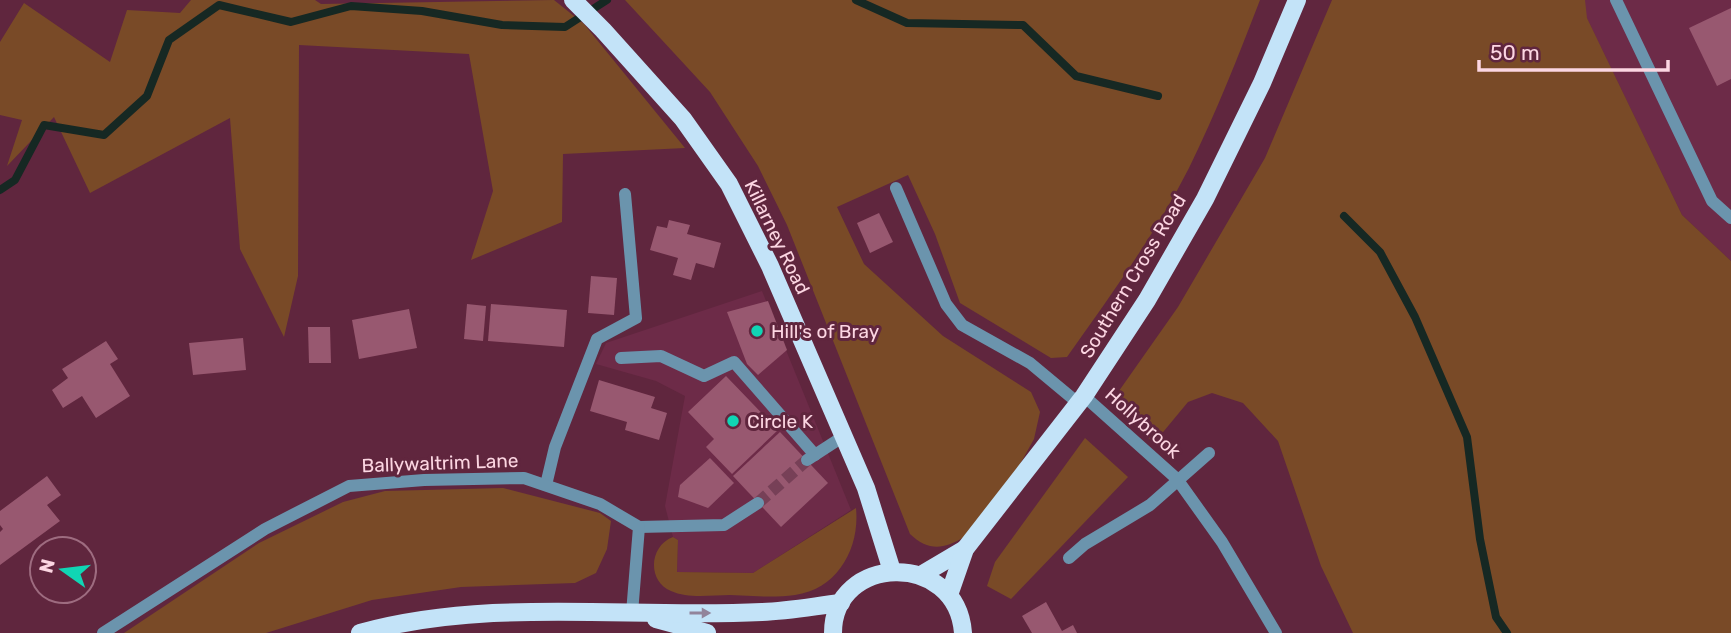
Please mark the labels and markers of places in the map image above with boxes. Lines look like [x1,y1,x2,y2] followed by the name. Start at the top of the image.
[771,320,879,343] place label: Hill's of Bray
[749,323,765,339] marker: Hill's of Bray
[747,410,814,433] place label: Circle K
[725,413,741,429] marker: Circle K

